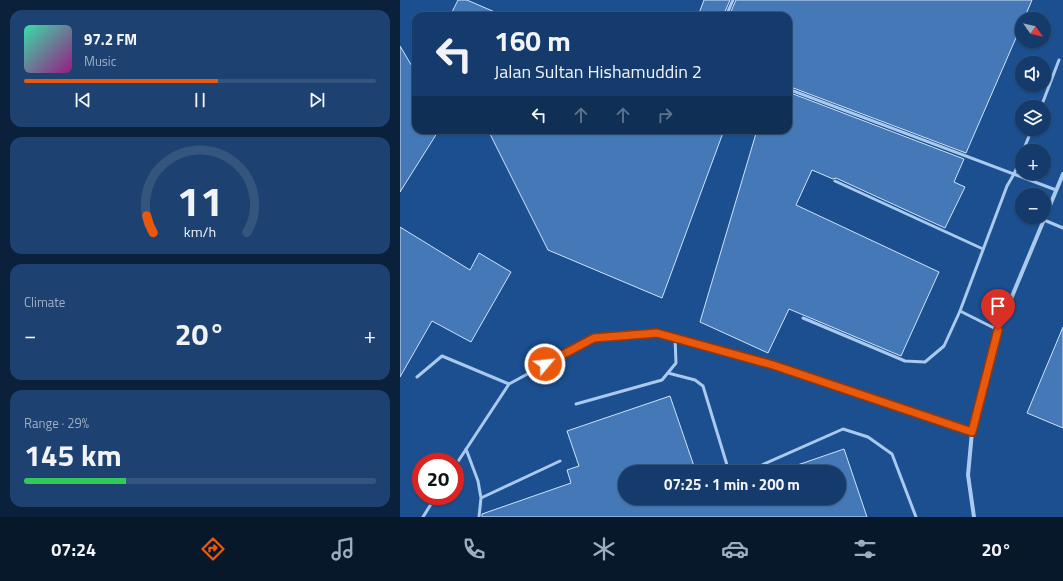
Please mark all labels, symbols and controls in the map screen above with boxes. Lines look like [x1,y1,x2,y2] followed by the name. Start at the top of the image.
[1015,12,1051,48] north arrow
[1015,12,1051,224] map controls
[494,19,571,62] text: 160 m
[84,28,137,51] text: 97.2 FM
[428,28,480,80] icon: left
[84,51,116,71] text: Music
[1015,56,1051,92] button: sound
[494,58,702,85] text: Jalan Sultan Hishamuddin 2
[72,89,94,111] icon: previous
[189,89,211,111] icon: pause
[306,89,328,111] icon: next
[1015,100,1051,136] button: layers
[528,104,550,126] icon: left
[570,104,592,126] icon: ahead
[612,104,634,126] icon: ahead
[654,104,676,126] icon: right
[1015,144,1051,180] button: +
[177,169,223,232] text: 11
[1015,188,1051,224] button: −
[184,221,216,243] text: km/h
[981,289,1015,330] pin
[24,292,65,312] text: Climate
[987,295,1009,317] icon: arrive
[175,311,225,357] text: 20°
[24,318,36,352] text: −
[364,318,376,352] text: +
[524,343,566,385] position arrow
[24,413,89,433] text: Range · 29%
[24,432,122,478] text: 145 km
[412,453,464,505] speed limit sign: 20
[664,473,800,496] text: 07:25 · 1 min · 200 m
[199,535,227,563] icon: directions
[329,535,357,563] icon: music
[460,535,488,563] icon: phone
[590,535,618,563] icon: climate
[721,535,749,563] icon: car
[851,535,879,563] icon: filters
[51,536,96,563] text: 07:24
[981,536,1012,563] text: 20°

